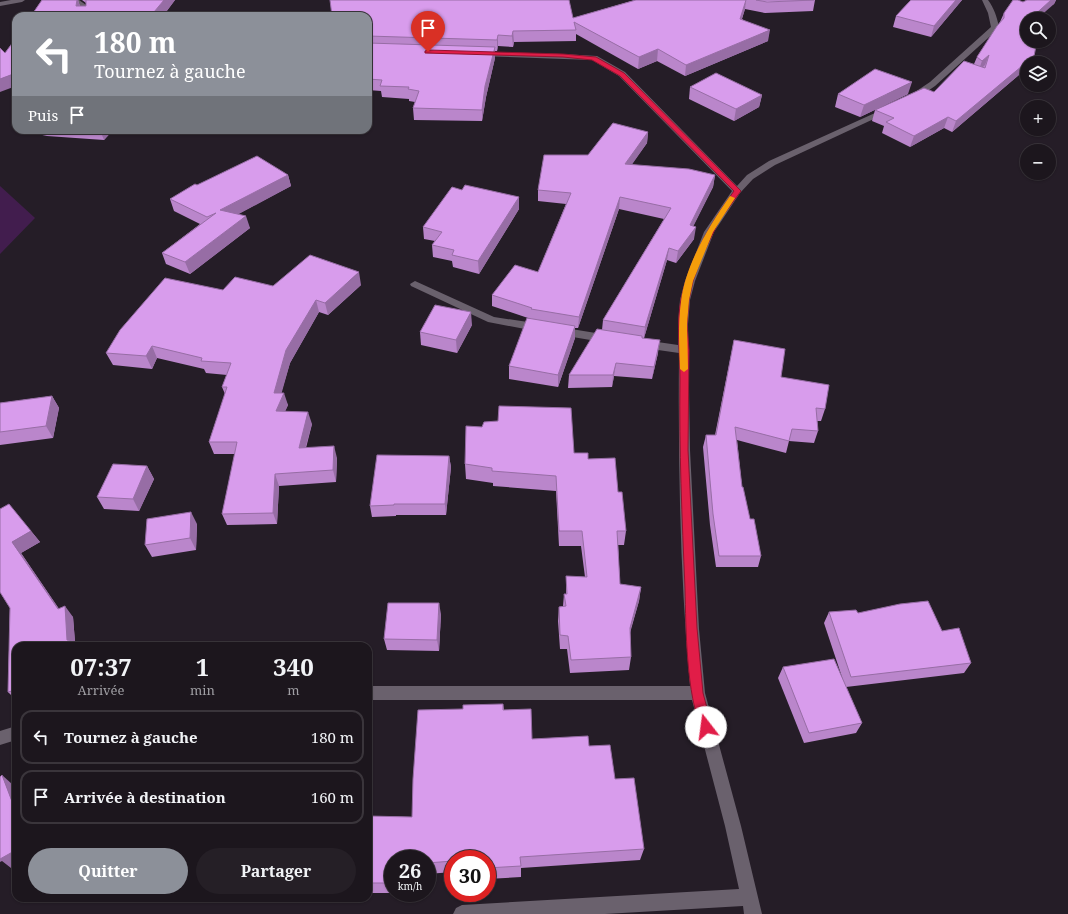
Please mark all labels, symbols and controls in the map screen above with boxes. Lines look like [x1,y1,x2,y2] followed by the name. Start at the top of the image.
[411,11,445,52] pin
[1020,12,1056,180] map controls
[1020,12,1056,48] button: search
[417,17,439,39] icon: arrive
[94,23,176,61] text: 180 m
[28,28,80,80] icon: left
[1020,56,1056,92] button: layers
[94,59,246,83] text: Tournez à gauche
[1020,100,1056,136] button: +
[66,104,88,126] icon: arrive
[28,105,58,125] text: Puis
[1020,144,1056,180] button: −
[70,650,132,683] text: 07:37
[196,650,209,683] text: 1
[273,650,314,683] text: 340
[77,681,125,699] text: Arrivée
[190,681,215,699] text: min
[287,681,300,699] text: m
[685,706,727,748] position arrow
[30,726,52,748] icon: left
[64,727,198,747] text: Tournez à gauche
[311,727,354,747] text: 180 m
[30,786,52,808] icon: arrive
[64,787,226,807] text: Arrivée à destination
[311,787,354,807] text: 160 m
[28,848,188,894] button: Quitter
[196,848,356,894] button: Partager
[444,850,496,902] speed limit sign: 30
[399,857,421,884] text: 26
[398,879,422,893] text: km/h

